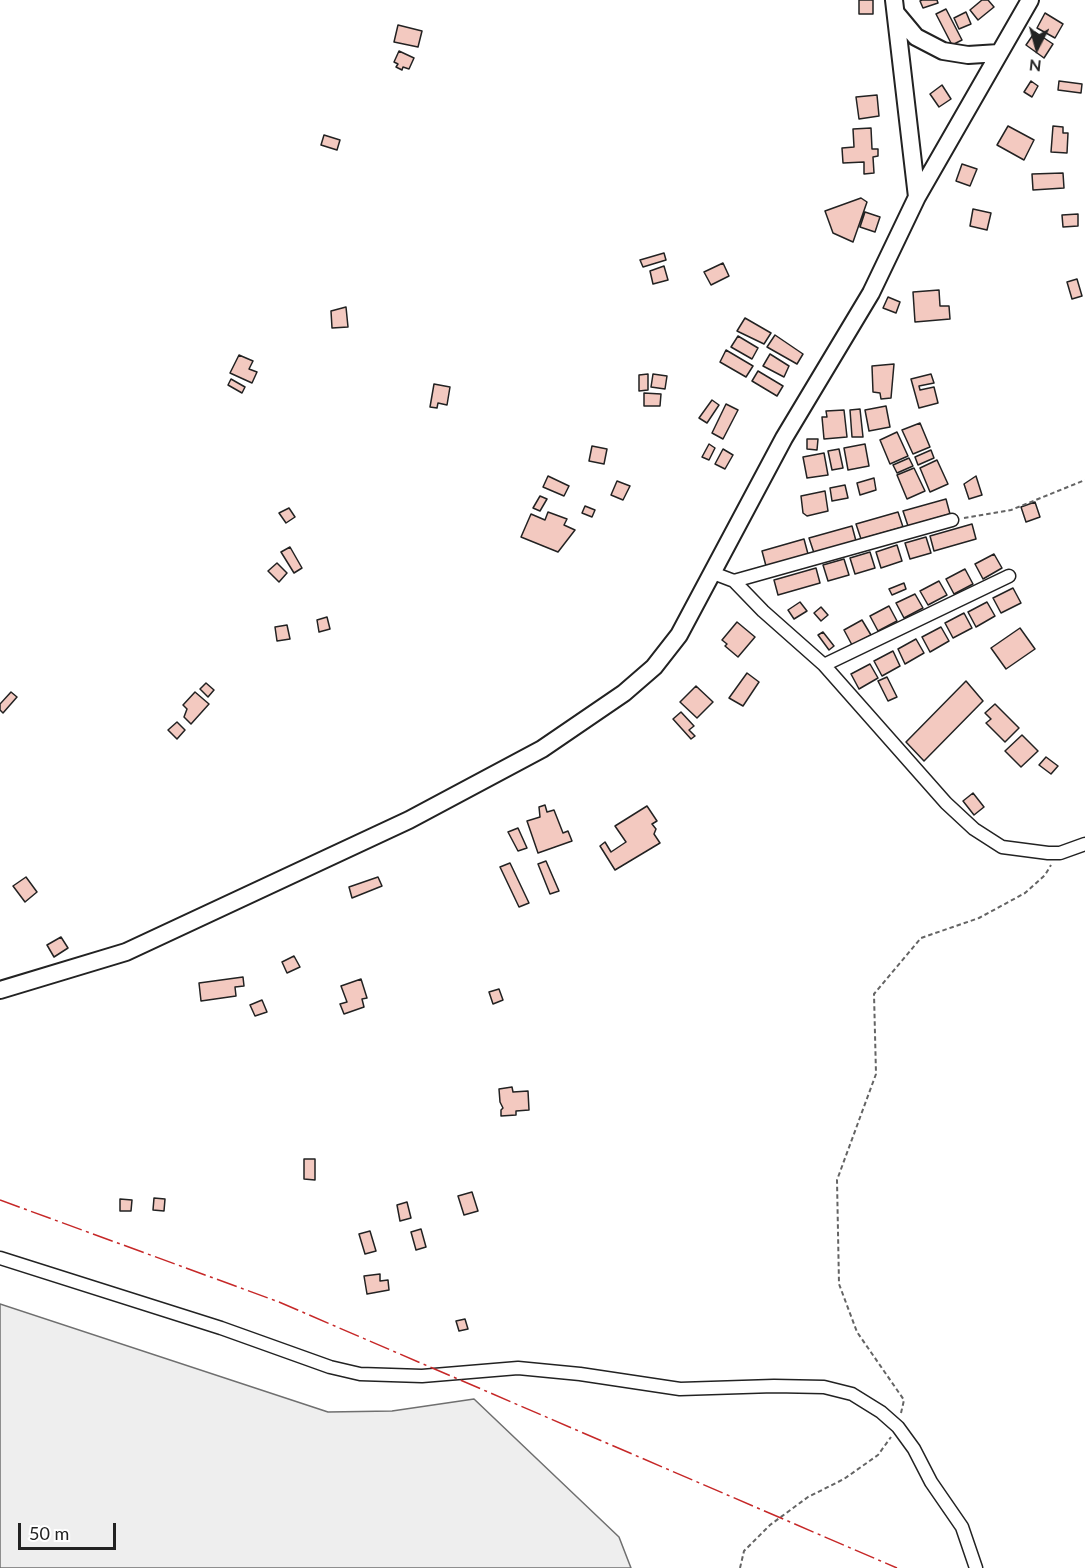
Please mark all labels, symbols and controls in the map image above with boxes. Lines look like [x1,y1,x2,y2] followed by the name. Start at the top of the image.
[1007,18,1067,78] north arrow
[1028,56,1042,76] text: N
[21,1511,118,1549] scale bar
[29,1522,69,1544] text: 50 m

